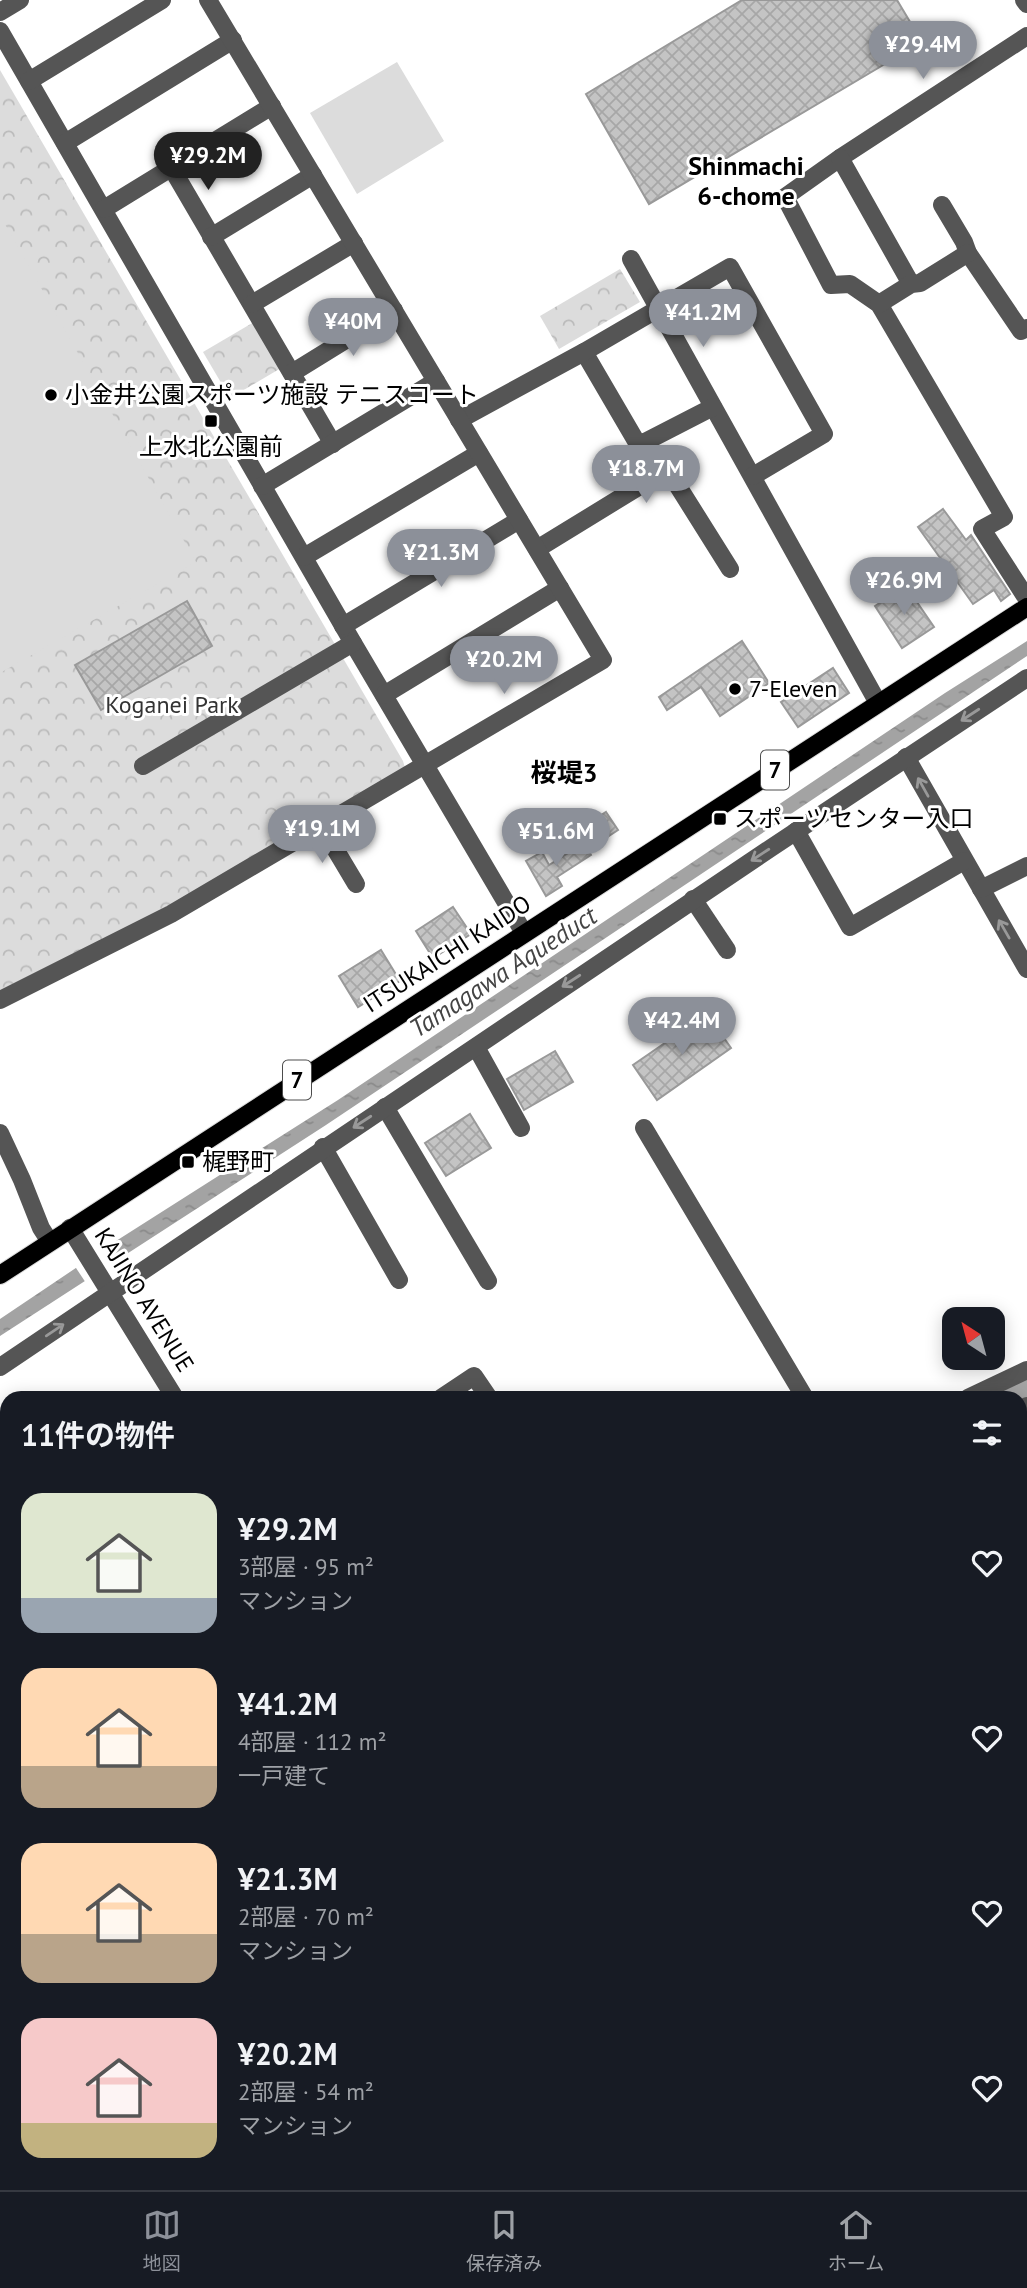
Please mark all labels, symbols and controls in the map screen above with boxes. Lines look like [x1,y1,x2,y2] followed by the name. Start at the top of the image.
[866,22,980,81] pin: ¥29.4M
[885,29,961,58] text: ¥29.4M
[151,132,265,192] pin: ¥29.2M
[170,140,246,169] text: ¥29.2M
[688,149,804,212] district label: Shinmachi 6-chome
[646,290,760,349] pin: ¥41.2M
[665,297,741,326] text: ¥41.2M
[312,298,394,358] pin: ¥40M
[324,306,382,335] text: ¥40M
[65,379,479,410] place label: 小金井公園スポーツ施設 テニスコート
[43,387,59,403] marker: 小金井公園スポーツ施設 テニスコート
[203,413,219,429] marker: 上水北公園前
[139,431,283,462] place label: 上水北公園前
[589,446,703,505] pin: ¥18.7M
[608,453,684,482] text: ¥18.7M
[384,530,498,589] pin: ¥21.3M
[403,537,479,566] text: ¥21.3M
[847,558,961,617] pin: ¥26.9M
[866,565,942,594] text: ¥26.9M
[447,636,561,696] pin: ¥20.2M
[466,644,542,673] text: ¥20.2M
[749,673,837,704] place label: 7-Eleven
[727,681,743,697] marker: 7-Eleven
[105,689,239,720] park label: Koganei Park
[961,708,980,723] one-way arrow
[761,750,789,790] road number: 7
[531,756,597,789] district label: 桜堤3
[916,778,930,798] one-way arrow
[734,803,974,834] place label: スポーツセンター入口
[265,806,379,865] pin: ¥19.1M
[499,808,613,868] pin: ¥51.6M
[712,811,728,827] marker: スポーツセンター入口
[284,813,360,842] text: ¥19.1M
[518,816,594,845] text: ¥51.6M
[751,847,770,862] one-way arrow
[357,888,536,1019] street label: ITSUKAICHI KAIDO
[403,898,604,1044] water label: Tamagawa Aqueduct
[997,919,1011,939] one-way arrow
[562,974,581,988] one-way arrow
[625,998,739,1057] pin: ¥42.4M
[644,1005,720,1034] text: ¥42.4M
[283,1060,311,1100] road number: 7
[353,1115,372,1129] one-way arrow
[202,1146,274,1177] place label: 梶野町
[180,1154,196,1170] marker: 梶野町
[88,1222,201,1378] street label: KAJINO AVENUE
[942,1307,1004,1370] north arrow
[942,1307,1005,1370] map controls
[45,1322,64,1337] one-way arrow
[968,1414,1006,1452] icon: filters
[21,1415,175,1454] text: 11件の物件
[238,1509,337,1548] text: ¥29.2M
[77,1521,161,1605] icon: home
[968,1544,1006,1582] icon: heart
[238,1552,374,1581] text: 3部屋 · 95 m²
[238,1586,353,1615] text: マンション
[238,1684,337,1723] text: ¥41.2M
[77,1696,161,1780] icon: home
[968,1719,1006,1757] icon: heart
[238,1727,386,1756] text: 4部屋 · 112 m²
[238,1761,330,1790] text: 一戸建て
[238,1859,337,1898] text: ¥21.3M
[77,1871,161,1955] icon: home
[968,1894,1006,1932] icon: heart
[238,1902,374,1931] text: 2部屋 · 70 m²
[238,1936,353,1965] text: マンション
[238,2034,337,2073] text: ¥20.2M
[77,2046,161,2130] icon: home
[968,2069,1006,2107] icon: heart
[238,2077,374,2106] text: 2部屋 · 54 m²
[238,2111,353,2140] text: マンション
[143,2206,181,2275] tab: 地図
[466,2206,542,2275] tab: 保存済み
[828,2206,884,2275] tab: ホーム

